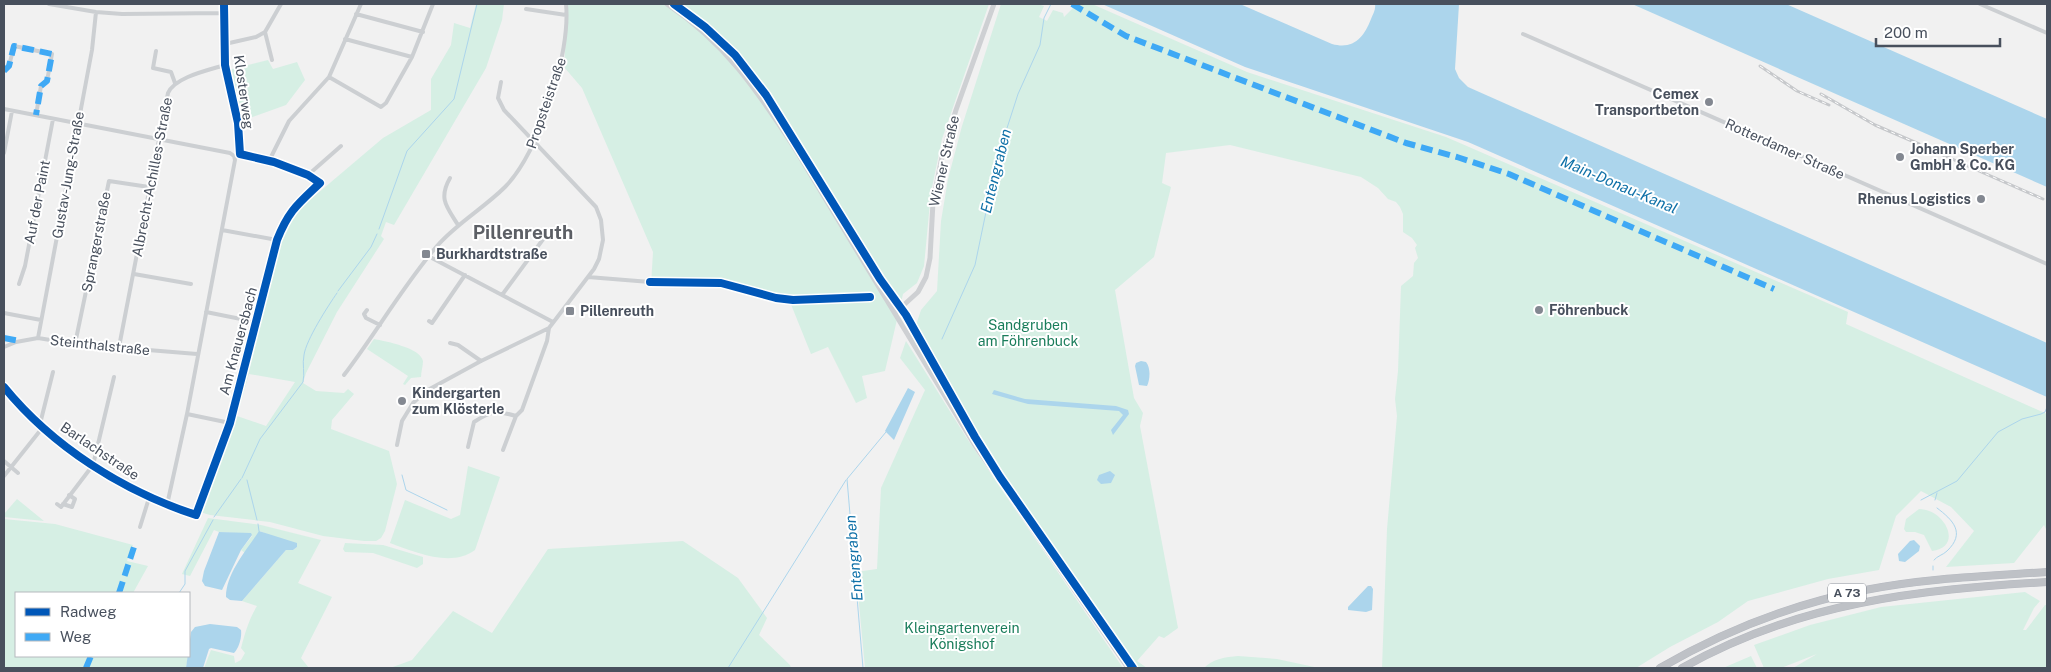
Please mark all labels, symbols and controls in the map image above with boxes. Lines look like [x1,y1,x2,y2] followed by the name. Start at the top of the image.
[1876,15,2000,47] scale bar
[1884,24,1928,41] text: 200 m
[231,54,257,130] street label: Klosterweg
[523,55,569,151] street label: Propsteistraße
[1595,86,1699,118] place label: Cemex Transportbeton
[129,96,175,258] street label: Albrecht-Achilles-Straße
[1703,96,1715,108] marker: Cemex Transportbeton
[49,110,87,240] street label: Gustav-Jung-Straße
[926,114,962,208] street label: Wiener Straße
[1723,115,1847,183] street label: Rotterdamer Straße
[977,127,1014,215] water label: Entengraben
[1910,141,2015,173] place label: Johann Sperber GmbH & Co. KG
[1894,151,1906,163] marker: Johann Sperber GmbH & Co. KG
[1558,152,1680,217] water label: Main-Donau-Kanal
[21,159,53,245] street label: Auf der Paint
[78,190,114,294] street label: Sprangerstraße
[1857,191,1971,207] place label: Rhenus Logistics
[1975,193,1987,205] marker: Rhenus Logistics
[473,221,573,243] district label: Pillenreuth
[436,246,548,262] place label: Burkhardtstraße
[420,248,432,260] marker: Burkhardtstraße
[216,285,260,397] street label: Am Knauersbach
[1549,302,1628,318] place label: Föhrenbuck
[580,303,654,319] place label: Pillenreuth
[1533,304,1545,316] marker: Föhrenbuck
[564,305,576,317] marker: Pillenreuth
[978,317,1078,349] park label: Sandgruben am Föhrenbuck
[49,332,151,358] street label: Steinthalstraße
[412,385,504,417] place label: Kindergarten zum Klösterle
[396,395,408,407] marker: Kindergarten zum Klösterle
[58,419,142,483] street label: Barlachstraße
[841,514,866,602] water label: Entengraben
[1828,584,1866,602] road number: A 73
[15,592,190,657] legend
[60,603,117,620] text: Radweg
[904,620,1020,652] park label: Kleingartenverein Königshof
[60,628,91,645] text: Weg

